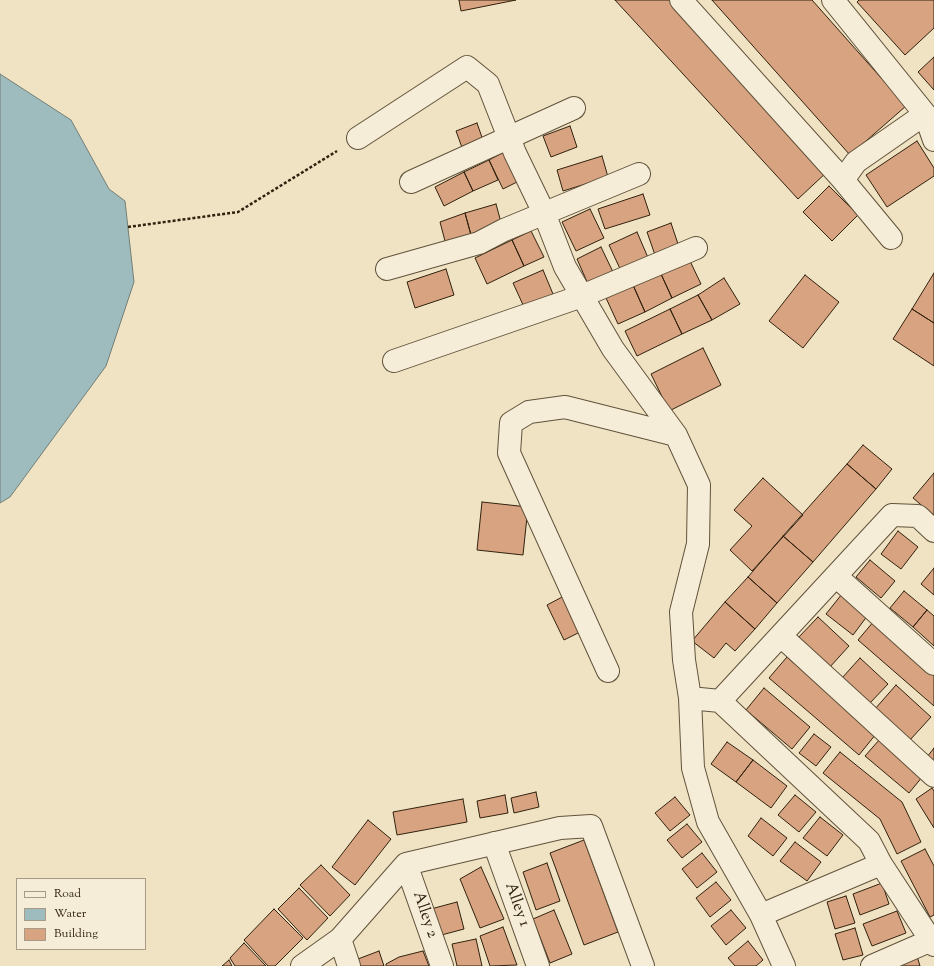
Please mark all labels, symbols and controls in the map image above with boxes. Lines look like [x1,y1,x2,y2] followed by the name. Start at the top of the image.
[16,878,146,950] legend
[499,880,533,930] street label: Alley 1
[54,885,81,903] text: Road
[407,889,441,941] street label: Alley 2
[54,905,86,923] text: Water
[54,925,98,943] text: Building

